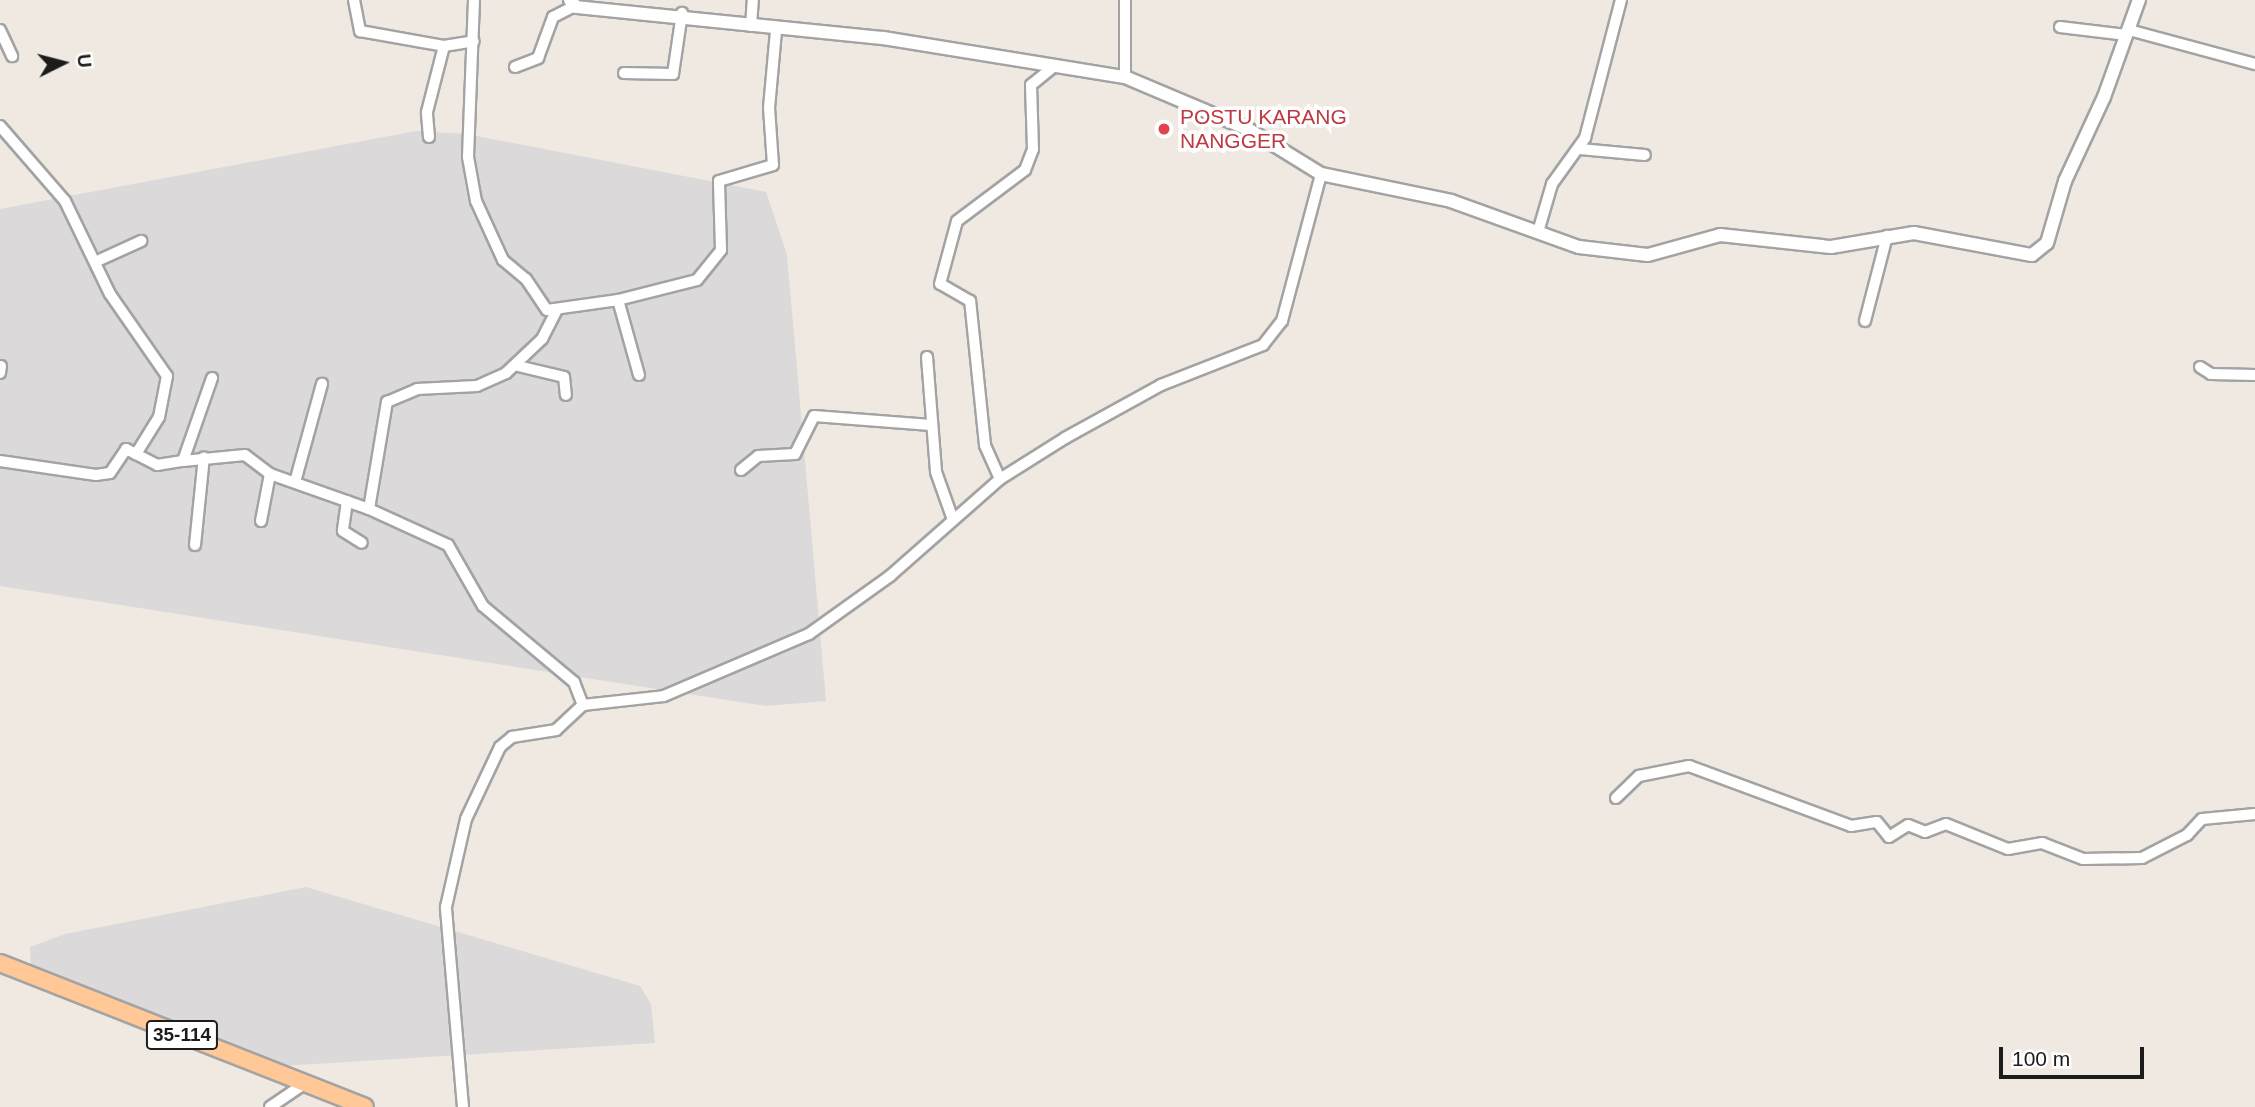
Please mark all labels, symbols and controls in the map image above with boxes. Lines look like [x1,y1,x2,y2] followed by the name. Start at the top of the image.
[28,28,98,98] north arrow
[73,53,96,69] text: U
[1180,104,1347,154] place label: POSTU KARANG NANGGER
[1154,119,1174,139] marker: POSTU KARANG NANGGER
[145,1020,219,1050] road number: 35-114
[2003,1034,2148,1078] scale bar
[2012,1047,2070,1070] text: 100 m

